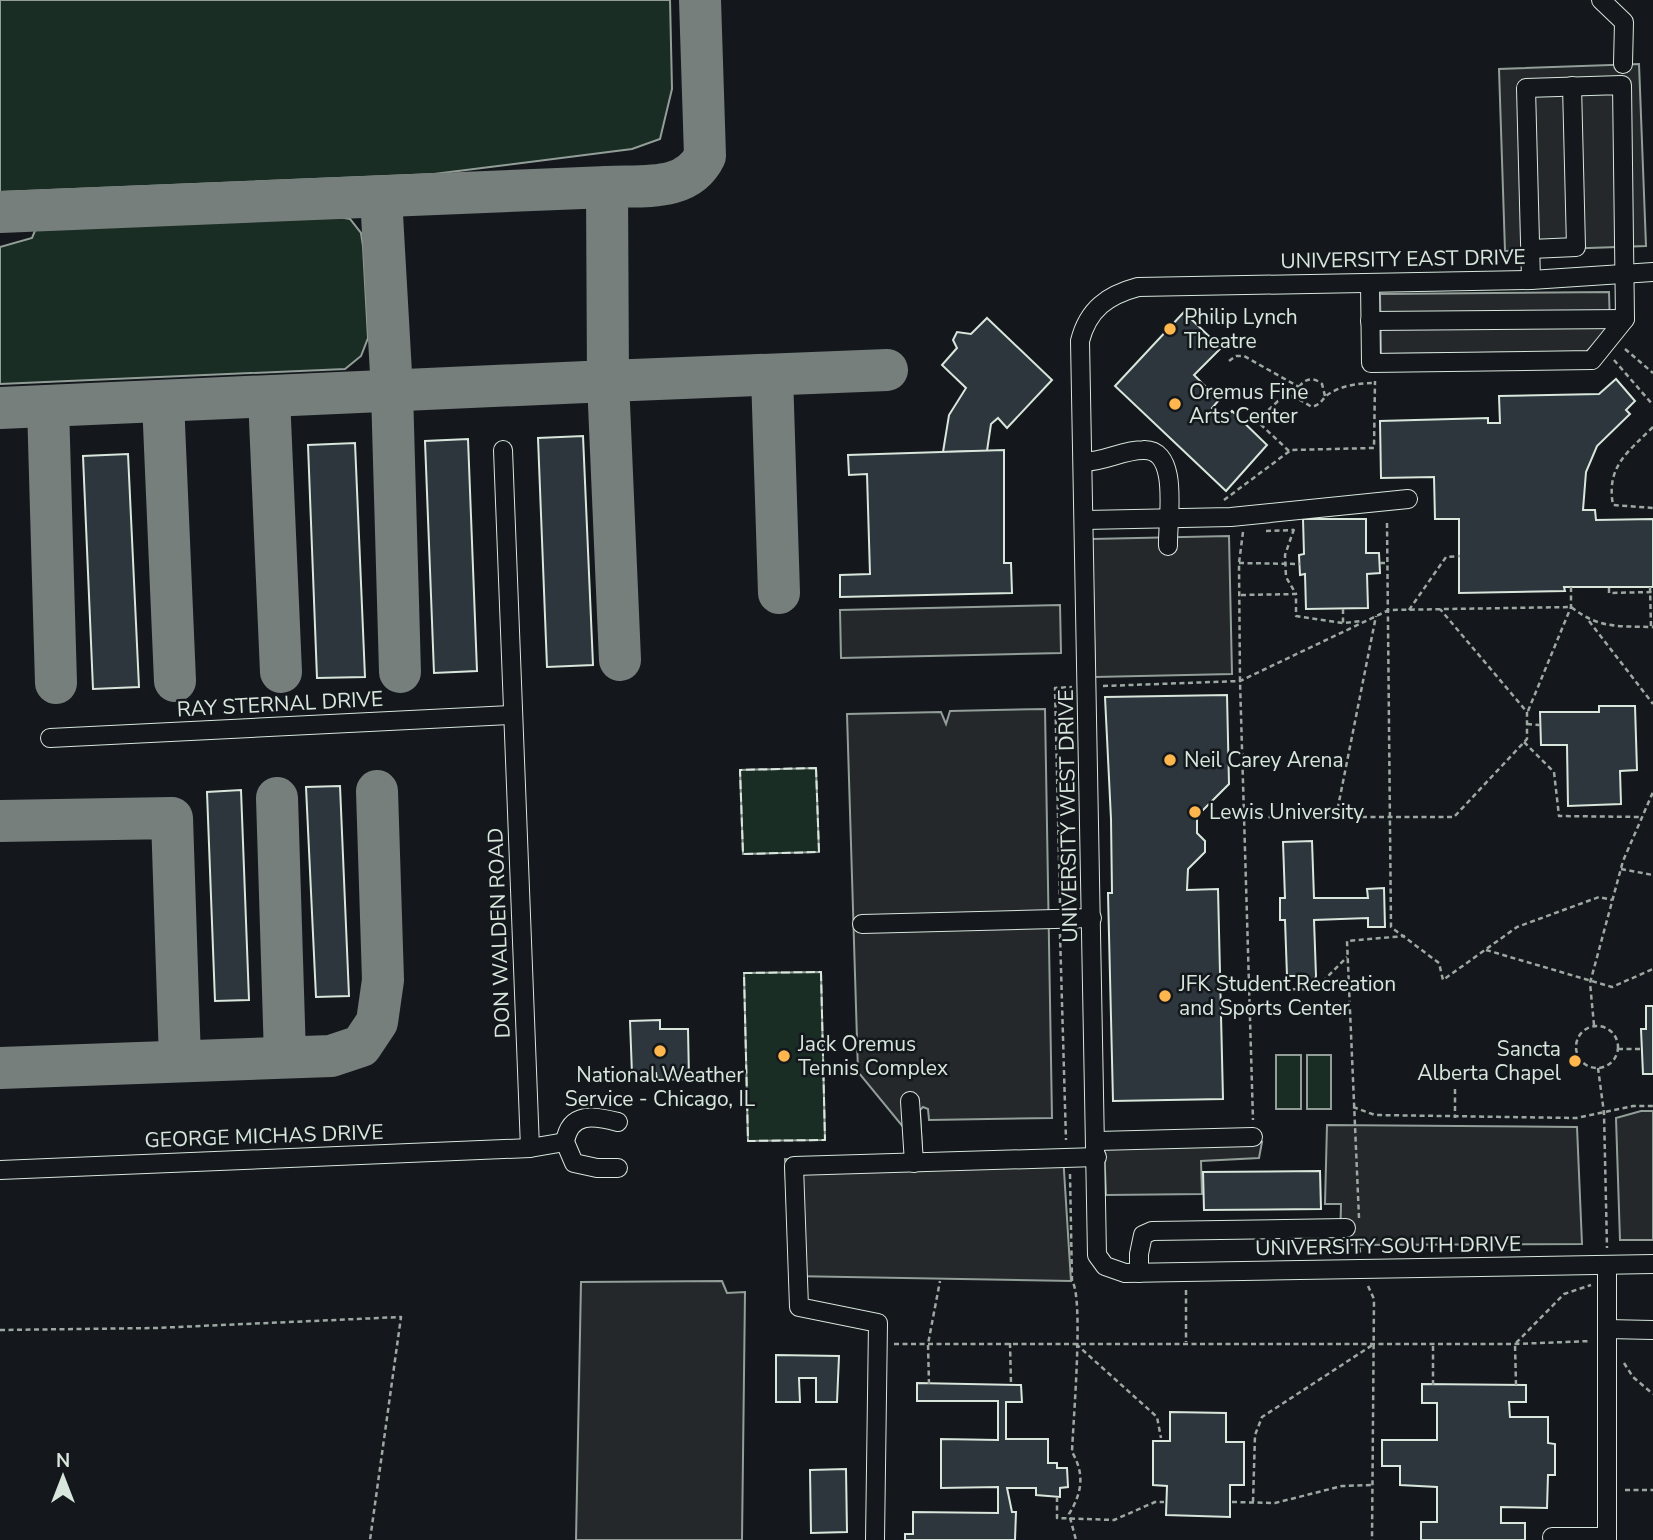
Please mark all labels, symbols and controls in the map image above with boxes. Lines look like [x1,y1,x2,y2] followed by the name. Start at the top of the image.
[1280,243,1526,275] street label: UNIVERSITY EAST DRIVE
[1184,303,1298,355] place label: Philip Lynch Theatre
[1162,321,1178,337] marker: Philip Lynch Theatre
[1189,378,1308,430] place label: Oremus Fine Arts Center
[1167,396,1183,412] marker: Oremus Fine Arts Center
[176,685,384,723] street label: RAY STERNAL DRIVE
[1052,689,1084,943] street label: UNIVERSITY WEST DRIVE
[1184,746,1344,774] place label: Neil Carey Arena
[1162,752,1178,768] marker: Neil Carey Arena
[1209,798,1364,826] place label: Lewis University
[1187,804,1203,820] marker: Lewis University
[481,827,517,1039] street label: DON WALDEN ROAD
[1178,970,1396,1022] place label: JFK Student Recreation and Sports Center
[1157,988,1173,1004] marker: JFK Student Recreation and Sports Center
[797,1030,948,1082] place label: Jack Oremus Tennis Complex
[1417,1035,1562,1087] place label: Sancta Alberta Chapel
[652,1043,668,1059] marker: National Weather Service - Chicago, IL
[776,1048,792,1064] marker: Jack Oremus Tennis Complex
[1567,1053,1583,1069] marker: Sancta Alberta Chapel
[565,1061,756,1113] place label: National Weather Service - Chicago, IL
[144,1118,384,1154] street label: GEORGE MICHAS DRIVE
[1255,1230,1521,1262] street label: UNIVERSITY SOUTH DRIVE
[28,1442,98,1512] north arrow
[56,1448,70,1474] text: N

